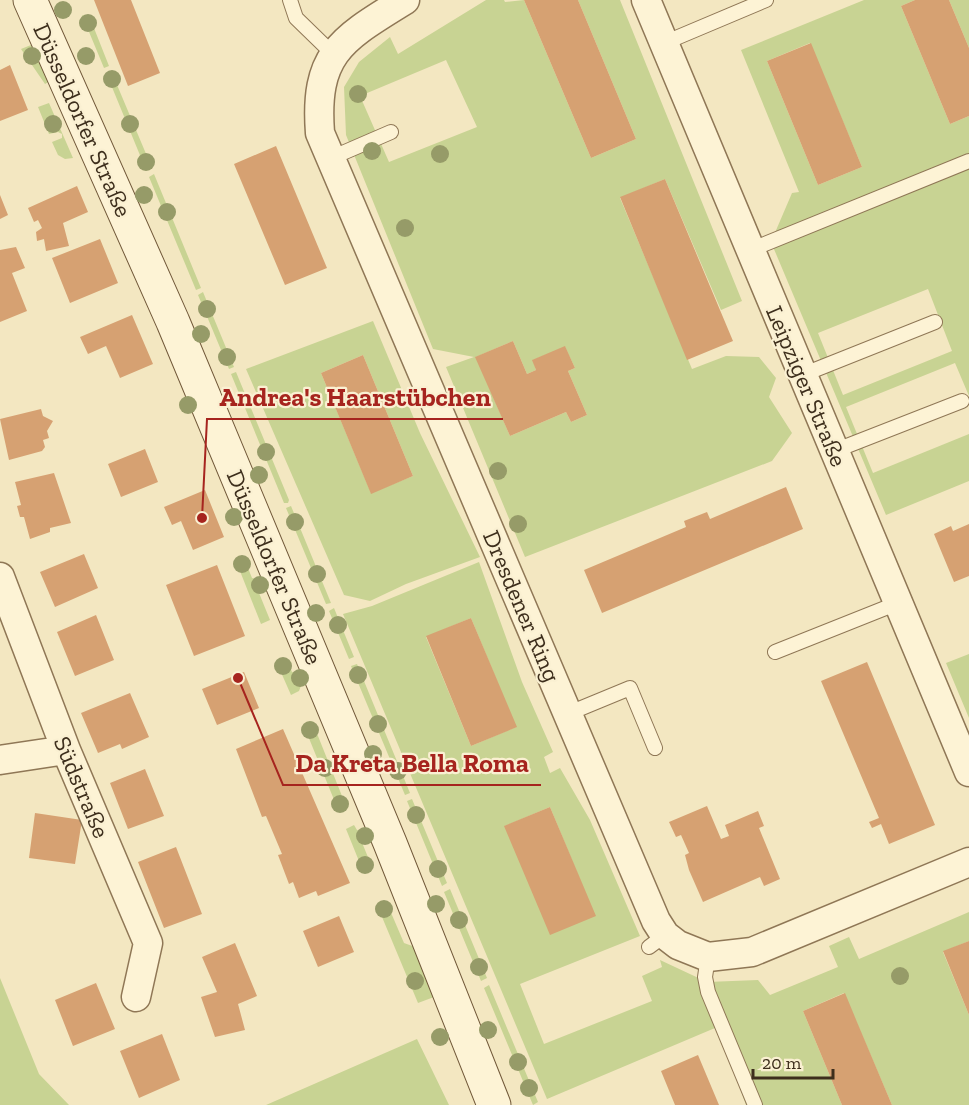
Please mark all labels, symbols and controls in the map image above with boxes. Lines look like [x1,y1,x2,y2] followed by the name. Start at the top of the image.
[27,19,139,221] street label: Düsseldorfer Straße
[760,301,854,471] street label: Leipziger Straße
[207,375,503,419] callout: Andrea's Haarstübchen
[219,381,491,413] text: Andrea's Haarstübchen
[221,465,329,669] street label: Düsseldorfer Straße
[477,526,567,686] street label: Dresdener Ring
[48,732,116,842] street label: Südstraße
[283,741,541,785] callout: Da Kreta Bella Roma
[295,747,529,779] text: Da Kreta Bella Roma
[753,1042,832,1080] scale bar
[762,1052,802,1074] text: 20 m

